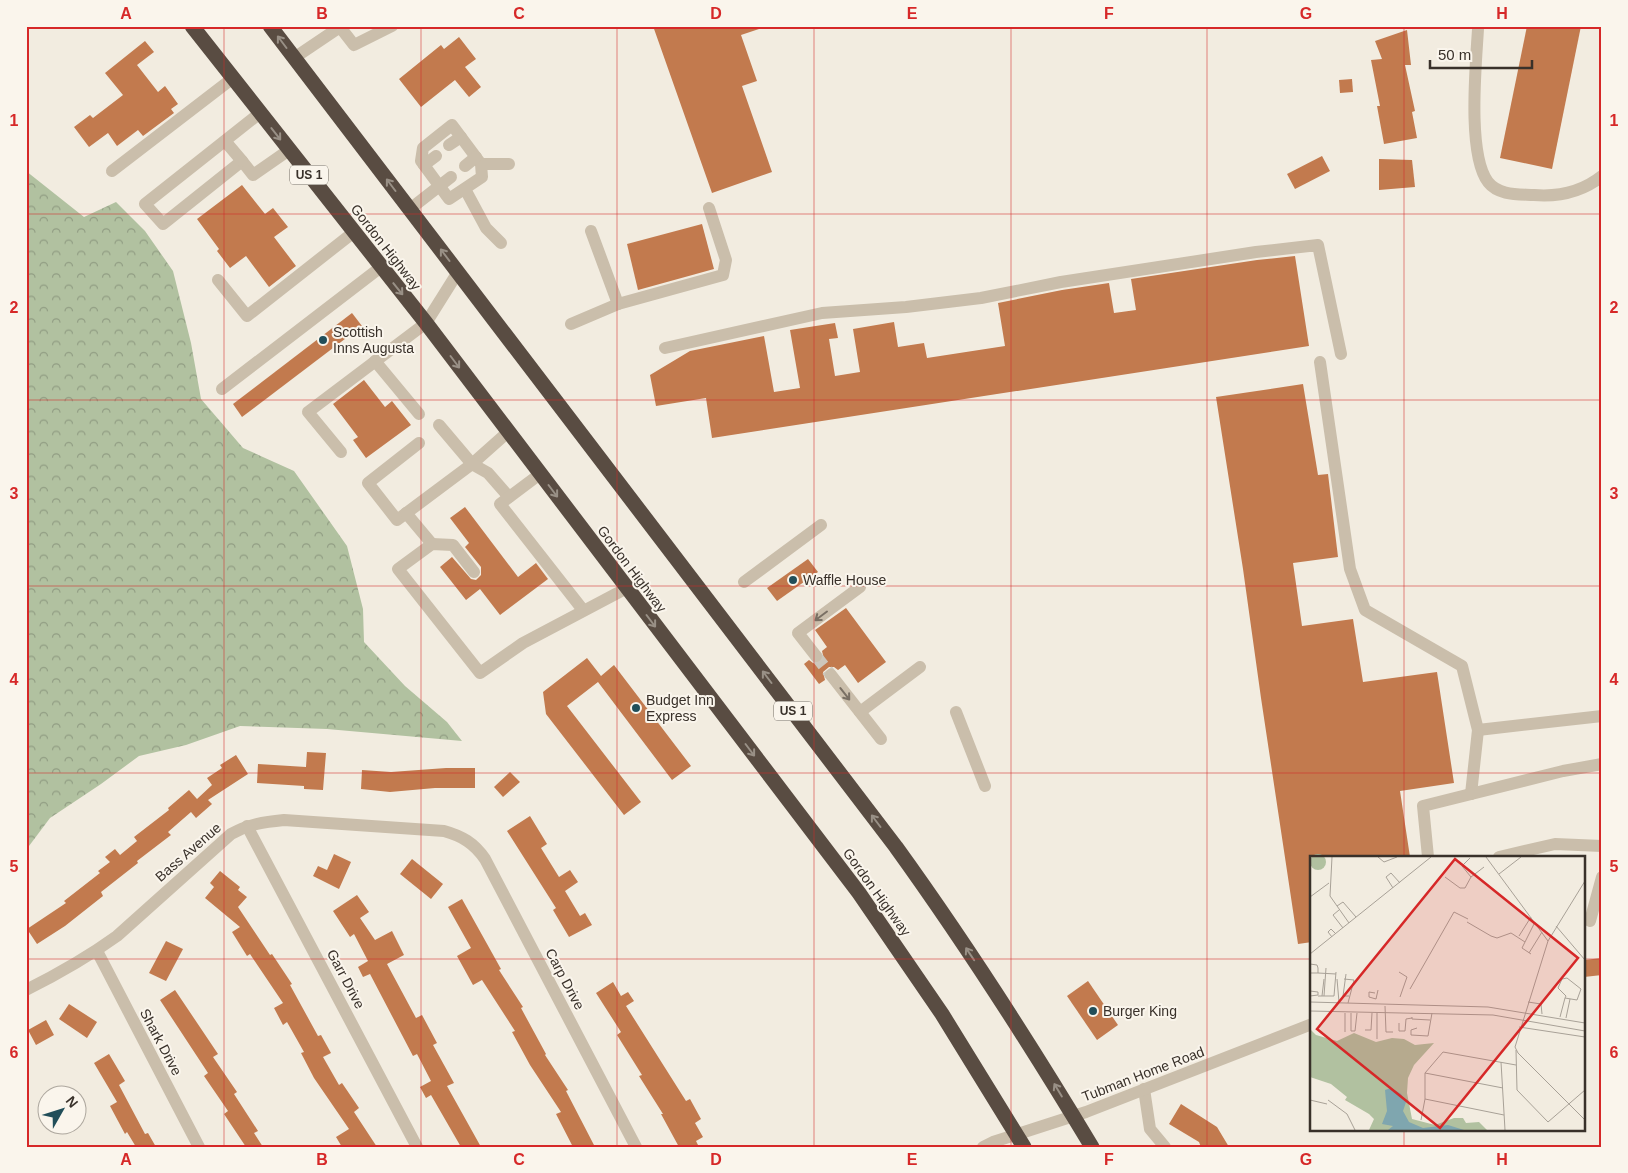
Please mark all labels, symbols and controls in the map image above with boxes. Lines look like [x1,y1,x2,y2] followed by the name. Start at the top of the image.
[120,5,132,22] text: A
[316,5,328,22] text: B
[513,5,525,22] text: C
[710,5,722,22] text: D
[907,5,918,22] text: E
[1104,5,1114,22] text: F
[1300,5,1312,22] text: G
[1496,5,1508,22] text: H
[276,36,287,49] one-way arrow
[1430,38,1533,70] scale bar
[1438,46,1471,63] text: 50 m
[10,112,19,129] text: 1
[1610,112,1619,129] text: 1
[271,127,282,140] one-way arrow
[290,166,328,184] road number: US 1
[386,178,396,192] one-way arrow
[348,201,424,293] street label: Gordon Highway
[439,249,450,262] one-way arrow
[393,282,404,295] one-way arrow
[10,299,19,316] text: 2
[1610,299,1619,316] text: 2
[333,324,414,356] place label: Scottish Inns Augusta
[317,334,329,346] marker: Scottish Inns Augusta
[450,355,460,369] one-way arrow
[548,484,558,498] one-way arrow
[10,485,19,502] text: 3
[1610,485,1619,502] text: 3
[594,523,670,615] street label: Gordon Highway
[803,572,886,588] place label: Waffle House
[787,574,799,586] marker: Waffle House
[814,611,828,621] one-way arrow
[646,614,657,627] one-way arrow
[762,670,772,684] one-way arrow
[10,671,19,688] text: 4
[1610,671,1619,688] text: 4
[840,687,851,700] one-way arrow
[646,692,714,724] place label: Budget Inn Express
[774,701,812,720] road number: US 1
[630,702,642,714] marker: Budget Inn Express
[744,743,755,756] one-way arrow
[871,814,881,828] one-way arrow
[152,819,224,885] street label: Bass Avenue
[840,845,914,939] street label: Gordon Highway
[1310,856,1586,1130] inset map
[10,858,19,875] text: 5
[1610,858,1619,875] text: 5
[542,946,588,1012] street label: Carp Drive
[324,947,368,1011] street label: Garr Drive
[964,947,974,961] one-way arrow
[1103,1003,1177,1019] place label: Burger King
[1087,1005,1099,1017] marker: Burger King
[137,1006,185,1078] street label: Shark Drive
[1080,1043,1206,1105] street label: Tubman Home Road
[10,1044,19,1061] text: 6
[1610,1044,1619,1061] text: 6
[1052,1084,1062,1098] one-way arrow
[38,1086,88,1136] north arrow
[63,1093,82,1111] text: N
[120,1151,132,1168] text: A
[316,1151,328,1168] text: B
[513,1151,525,1168] text: C
[710,1151,722,1168] text: D
[907,1151,918,1168] text: E
[1104,1151,1114,1168] text: F
[1300,1151,1312,1168] text: G
[1496,1151,1508,1168] text: H

